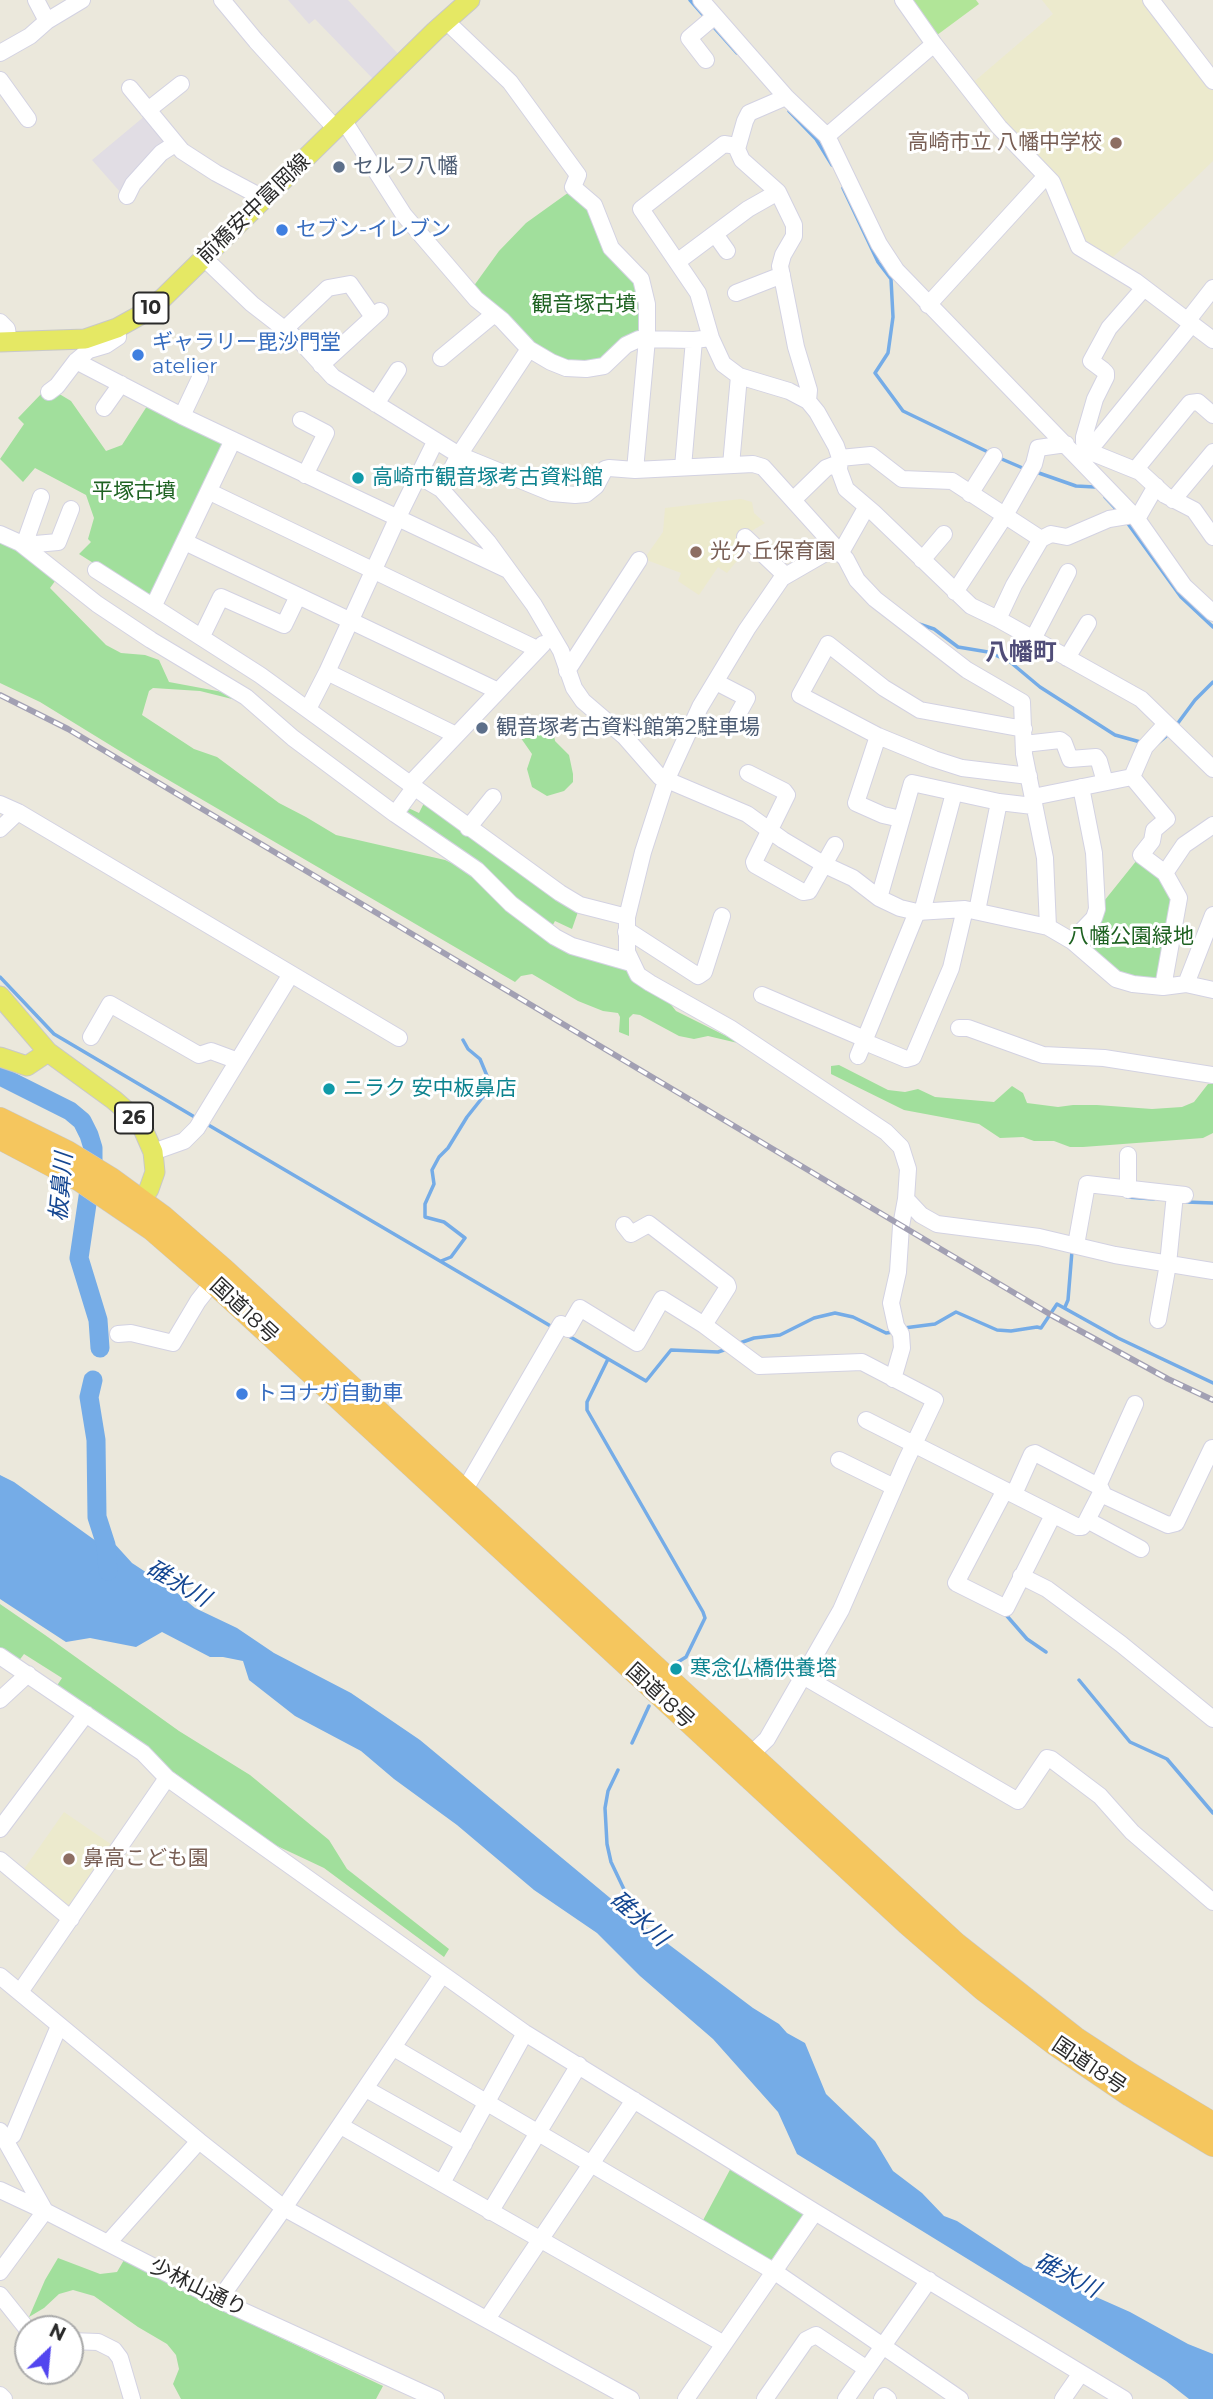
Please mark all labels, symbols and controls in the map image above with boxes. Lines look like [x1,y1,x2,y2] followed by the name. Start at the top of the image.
[907,130,1102,156] place label: 高崎市立 八幡中学校
[1108,135,1124,151] marker: 高崎市立 八幡中学校
[192,149,316,269] street label: 前橋安中富岡線
[353,154,458,180] place label: セルフ八幡
[331,159,347,175] marker: セルフ八幡
[296,217,451,243] place label: セブン-イレブン
[274,222,290,238] marker: セブン-イレブン
[134,292,168,324] road number: 10
[532,292,636,318] park label: 観音塚古墳
[152,330,341,380] place label: ギャラリー毘沙門堂 atelier
[130,347,146,363] marker: ギャラリー毘沙門堂 atelier
[372,465,603,491] place label: 高崎市観音塚考古資料館
[350,470,366,486] marker: 高崎市観音塚考古資料館
[92,479,176,505] park label: 平塚古墳
[710,539,836,565] place label: 光ケ丘保育園
[688,544,704,560] marker: 光ケ丘保育園
[985,639,1057,667] district label: 八幡町
[496,715,760,741] place label: 観音塚考古資料館第2駐車場
[474,720,490,736] marker: 観音塚考古資料館第2駐車場
[1068,924,1194,950] park label: 八幡公園緑地
[343,1076,517,1102] place label: ニラク 安中板鼻店
[321,1081,337,1097] marker: ニラク 安中板鼻店
[115,1102,153,1134] road number: 26
[45,1151,79,1223] water label: 板鼻川
[205,1273,283,1349] street label: 国道18号
[256,1381,403,1407] place label: トヨナガ自動車
[234,1386,250,1402] marker: トヨナガ自動車
[141,1555,215,1613] water label: 碓氷川
[690,1656,837,1682] place label: 寒念仏橋供養塔
[621,1658,699,1734] street label: 国道18号
[668,1661,684,1677] marker: 寒念仏橋供養塔
[83,1846,209,1872] place label: 鼻高こども園
[61,1851,77,1867] marker: 鼻高こども園
[604,1886,674,1952] water label: 碓氷川
[1047,2032,1131,2100] street label: 国道18号
[1030,2248,1104,2304] water label: 碓氷川
[145,2254,251,2322] street label: 少林山通り
[14,2315,84,2385] north arrow
[46,2319,69,2346] text: N

